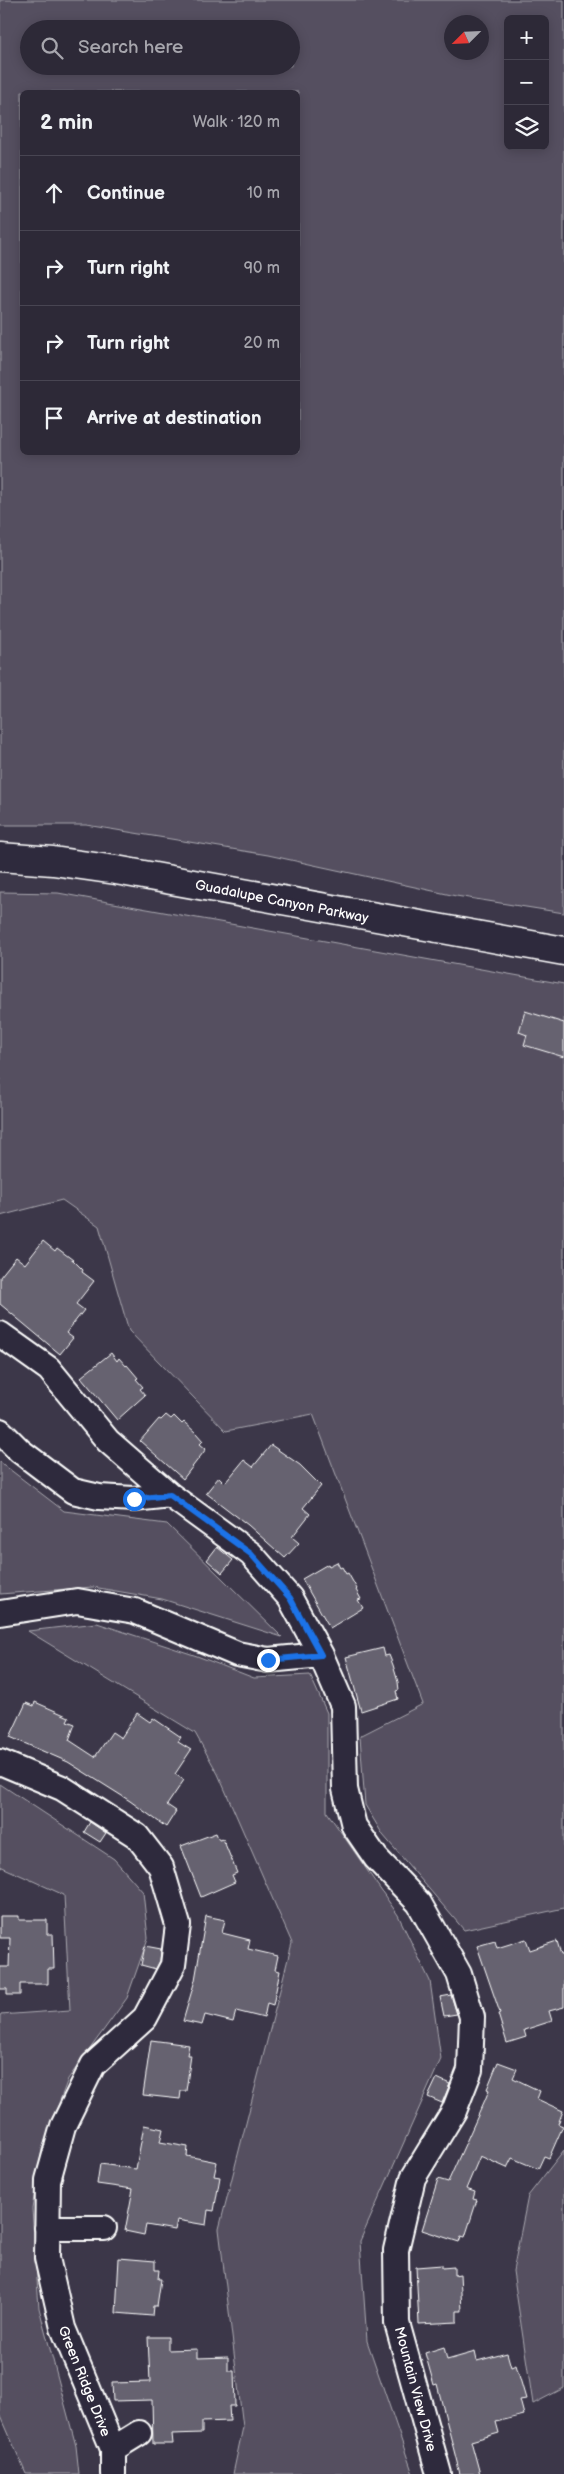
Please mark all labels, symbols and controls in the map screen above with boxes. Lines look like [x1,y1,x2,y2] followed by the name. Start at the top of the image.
[444,15,489,60] north arrow
[504,15,549,150] map controls
[504,15,549,60] button: +
[20,20,300,75] search box
[38,34,66,62] icon: search
[78,36,183,59] text: Search here
[504,60,549,105] button: −
[504,105,549,150] button: layers
[40,110,93,135] text: 2 min
[193,113,280,132] text: Walk · 120 m
[40,179,68,207] icon: ahead
[87,182,165,205] text: Continue
[247,184,280,203] text: 10 m
[40,254,68,282] icon: right
[87,257,170,280] text: Turn right
[244,259,280,278] text: 90 m
[40,329,68,357] icon: right
[87,332,170,355] text: Turn right
[244,334,280,353] text: 20 m
[40,404,68,432] icon: arrive
[87,407,262,430] text: Arrive at destination
[194,876,371,927] street label: Guadalupe Canyon Parkway
[123,1488,146,1511] route start
[257,1649,280,1672] route end
[55,2323,115,2439] street label: Green Ridge Drive
[391,2325,440,2453] street label: Mountain View Drive

